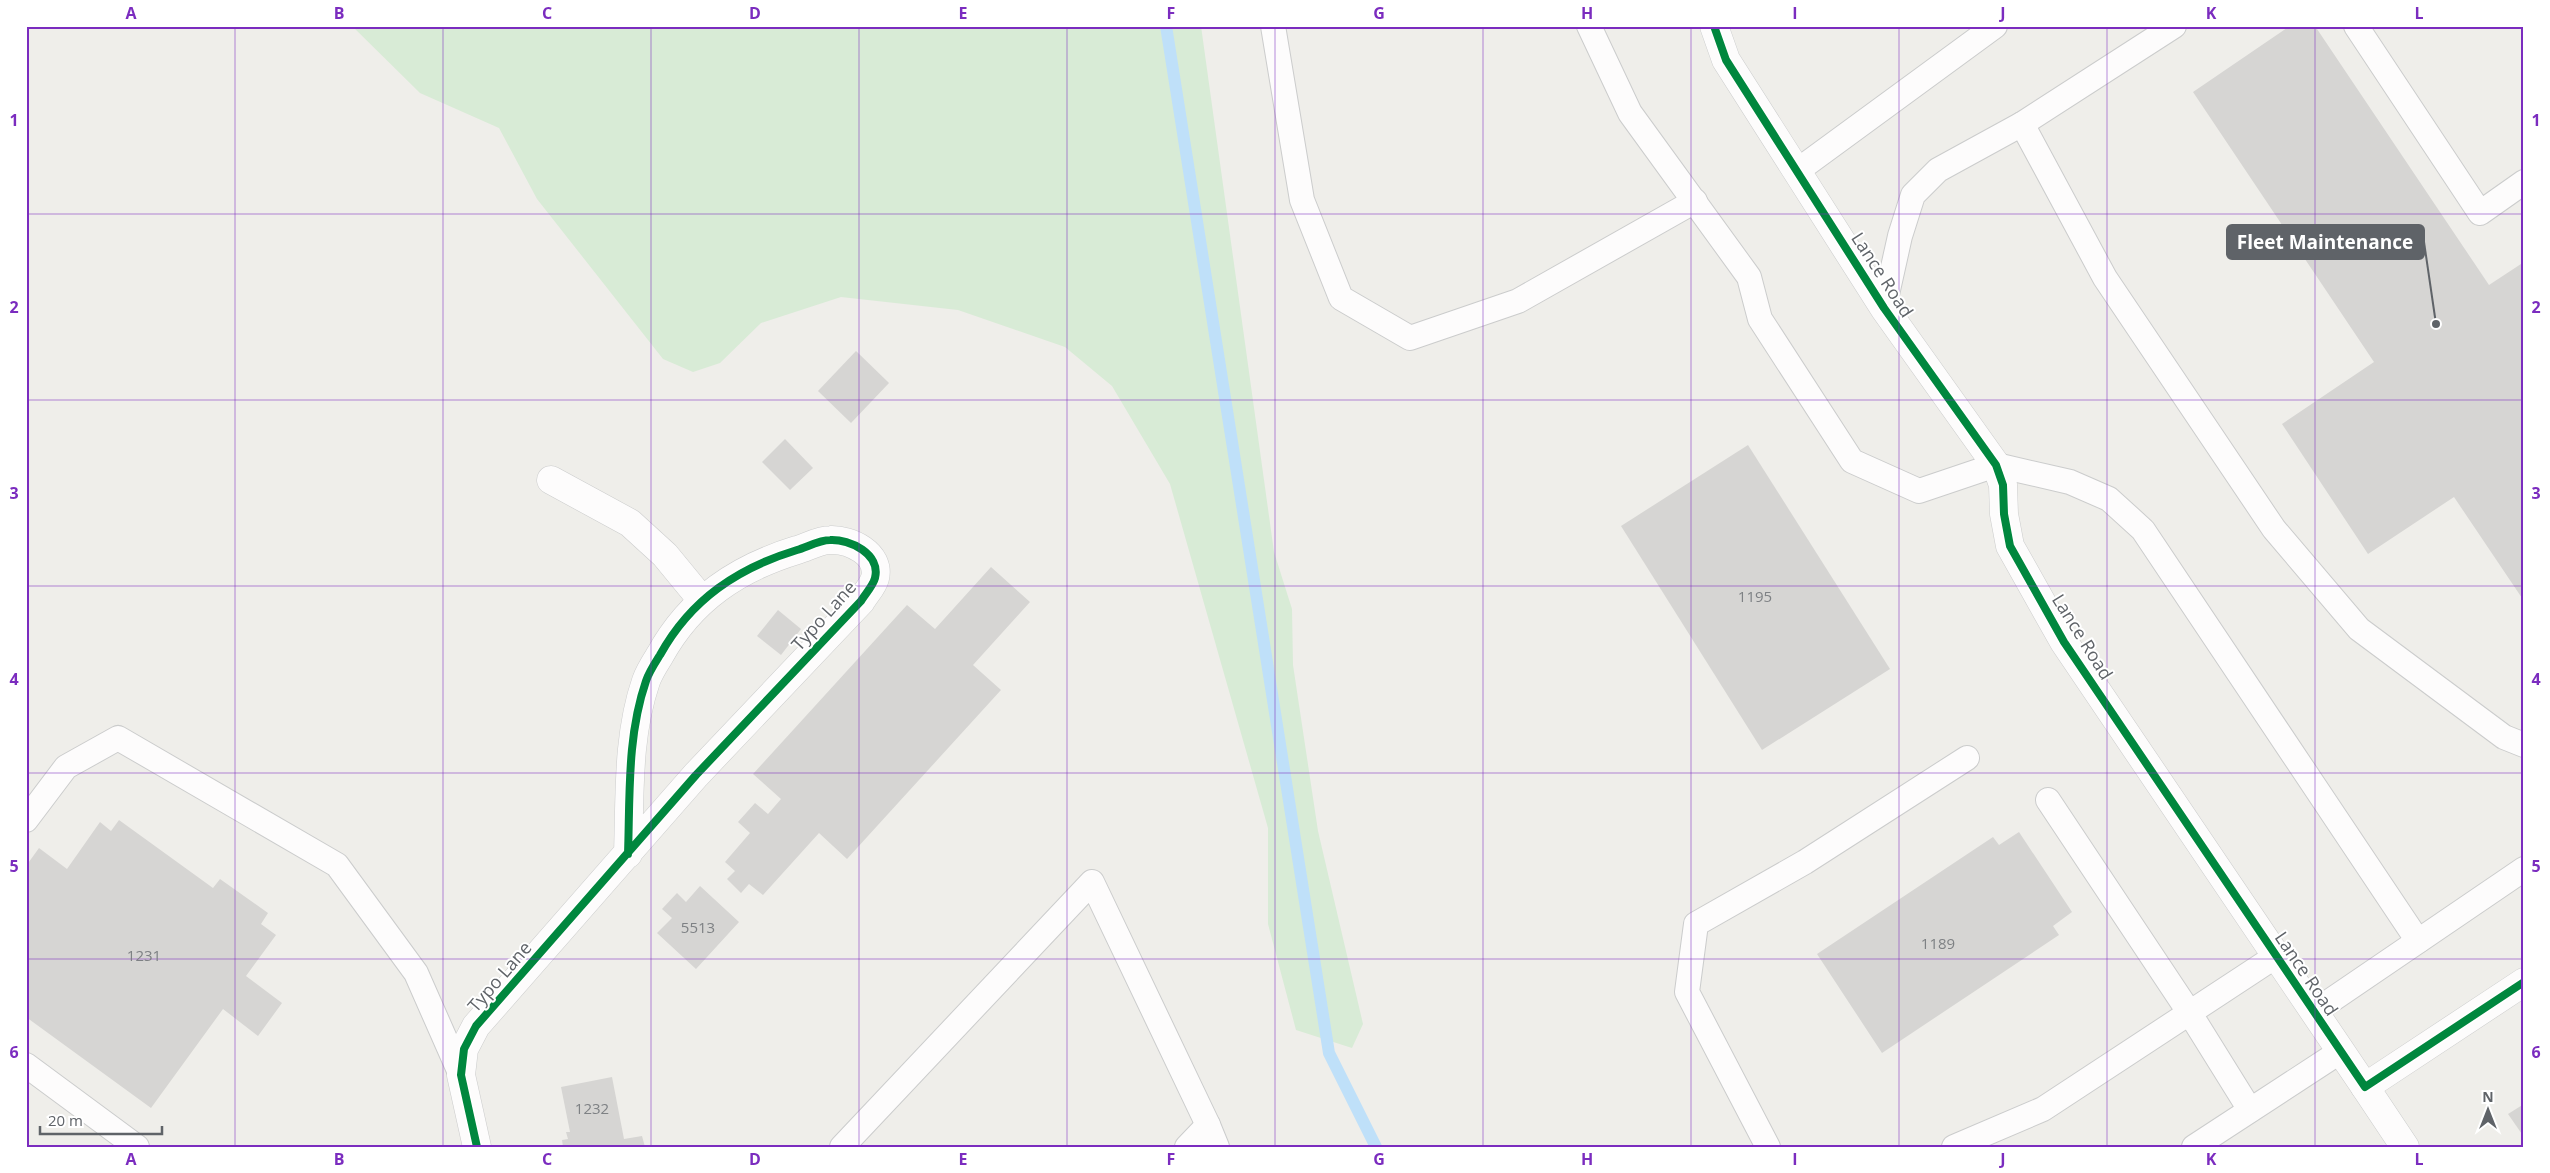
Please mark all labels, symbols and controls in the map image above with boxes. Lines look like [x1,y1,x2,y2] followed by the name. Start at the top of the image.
[125,2,137,24] text: A
[334,2,344,24] text: B
[542,2,552,24] text: C
[749,2,761,24] text: D
[959,2,968,24] text: E
[1167,2,1175,24] text: F
[1373,2,1385,24] text: G
[1581,2,1593,24] text: H
[1792,2,1798,24] text: I
[1998,2,2006,24] text: J
[2206,2,2217,24] text: K
[2414,2,2424,24] text: L
[9,109,19,131] text: 1
[2531,109,2541,131] text: 1
[2227,225,2424,259] callout: Fleet Maintenance
[1846,227,1919,322] street label: Lance Road
[2237,229,2413,255] text: Fleet Maintenance
[9,296,19,318] text: 2
[2531,296,2541,318] text: 2
[9,482,19,504] text: 3
[2531,482,2541,504] text: 3
[786,575,861,655] street label: Typo Lane
[1738,586,1772,606] house number: 1195
[2047,589,2119,684] street label: Lance Road
[9,668,19,690] text: 4
[2531,668,2541,690] text: 4
[9,855,19,877] text: 5
[2531,855,2541,877] text: 5
[681,917,715,937] house number: 5513
[2270,927,2344,1020] street label: Lance Road
[1921,933,1955,953] house number: 1189
[462,936,537,1017] street label: Typo Lane
[127,945,161,965] house number: 1231
[9,1041,19,1063] text: 6
[2531,1041,2541,1063] text: 6
[2462,1086,2512,1136] north arrow
[2482,1087,2494,1106] text: N
[575,1098,609,1118] house number: 1232
[40,1103,162,1135] scale bar
[48,1110,83,1130] text: 20 m
[125,1148,137,1170] text: A
[334,1148,344,1170] text: B
[542,1148,552,1170] text: C
[749,1148,761,1170] text: D
[959,1148,968,1170] text: E
[1167,1148,1175,1170] text: F
[1373,1148,1385,1170] text: G
[1581,1148,1593,1170] text: H
[1792,1148,1798,1170] text: I
[1998,1148,2006,1170] text: J
[2206,1148,2217,1170] text: K
[2414,1148,2424,1170] text: L

